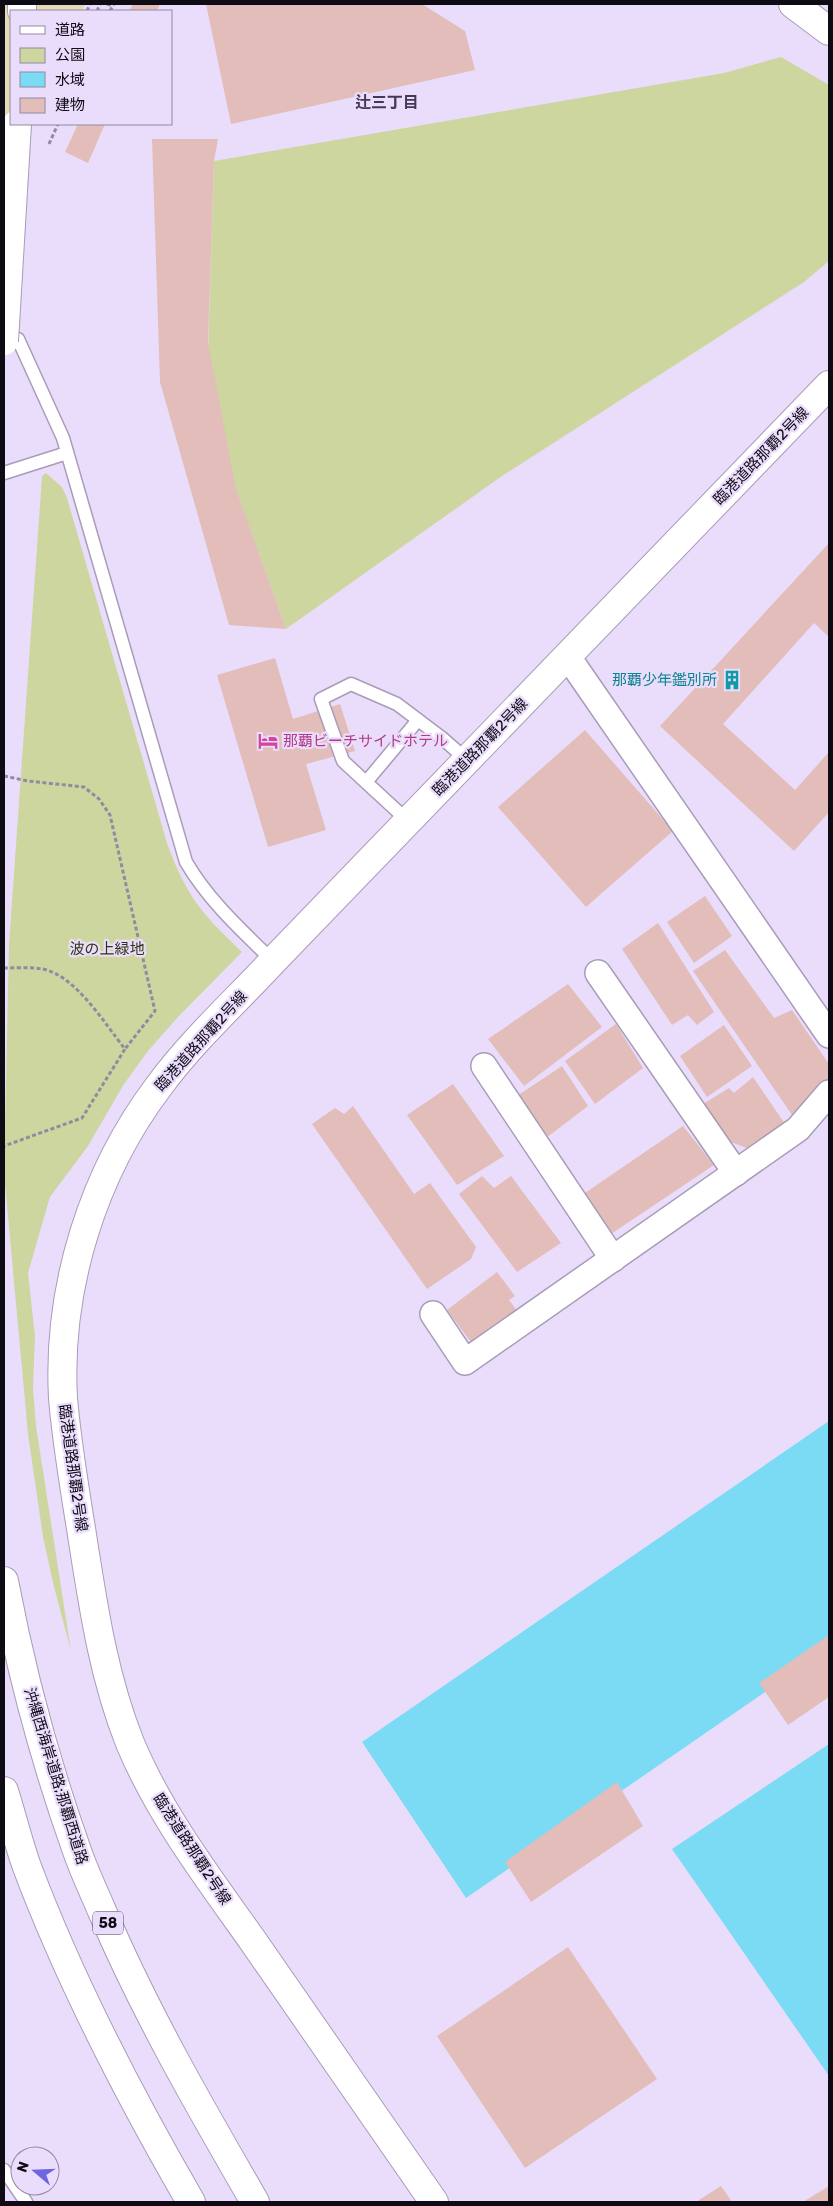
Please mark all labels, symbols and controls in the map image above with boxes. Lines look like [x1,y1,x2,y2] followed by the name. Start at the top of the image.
[10,10,172,125] legend
[55,21,85,39] text: 道路
[55,46,85,64] text: 公園
[55,71,85,89] text: 水域
[355,93,419,112] district label: 辻三丁目
[55,96,85,114] text: 建物
[710,403,812,509] street label: 臨港道路那覇2号線
[721,669,743,691] building icon: 那覇少年鑑別所
[612,671,717,689] place label: 那覇少年鑑別所
[429,694,531,800] street label: 臨港道路那覇2号線
[257,730,279,752] hotel icon: 那覇ビーチサイドホテル
[283,732,448,750] place label: 那覇ビーチサイドホテル
[69,940,145,958] park label: 波の上緑地
[151,987,251,1095] street label: 臨港道路那覇2号線
[55,1403,91,1533] street label: 臨港道路那覇2号線
[20,1685,92,1867] street label: 沖縄西海岸道路;那覇西道路
[149,1790,235,1908] street label: 臨港道路那覇2号線
[93,1912,123,1935] road number: 58
[10,2146,60,2196] north arrow
[14,2159,33,2174] text: N

